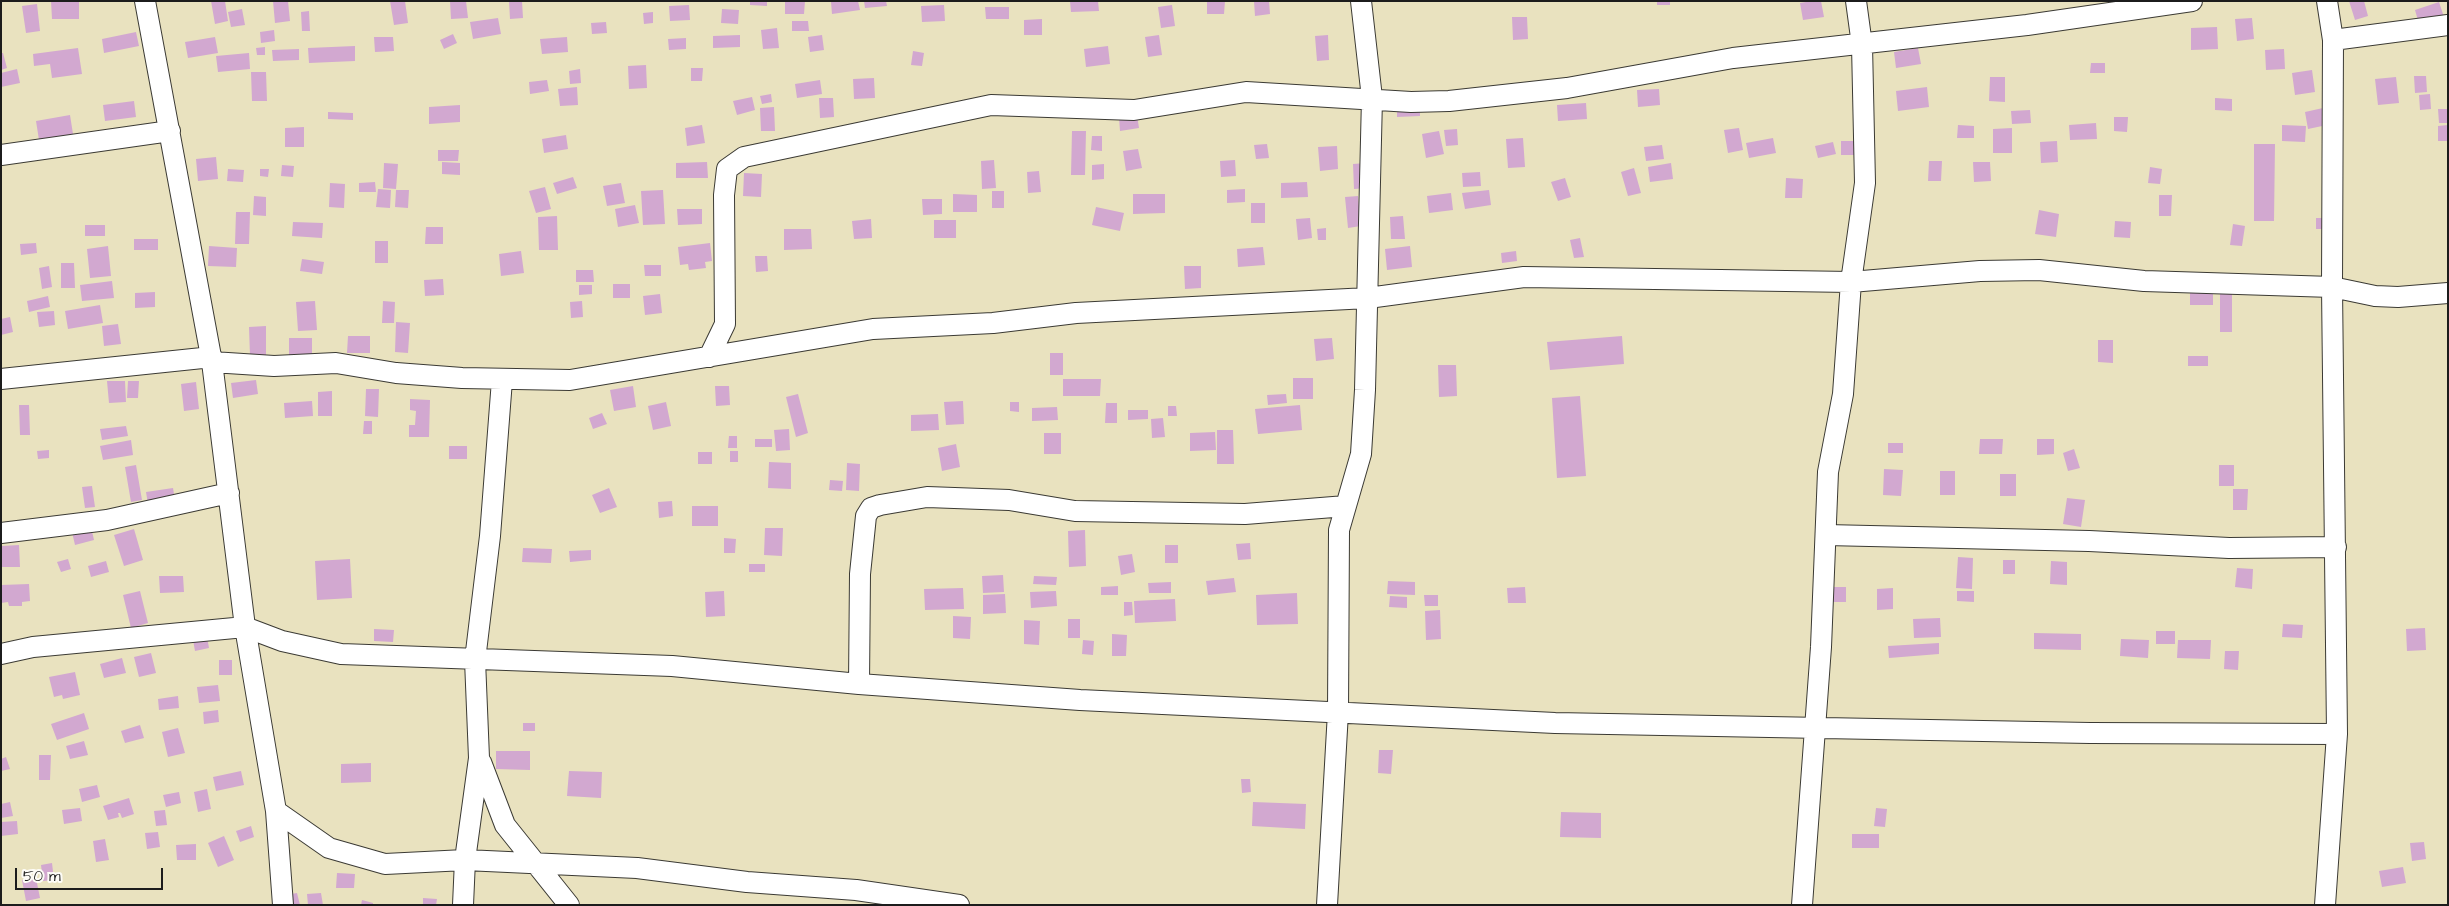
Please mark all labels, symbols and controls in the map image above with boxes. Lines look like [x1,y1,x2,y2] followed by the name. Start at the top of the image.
[18,858,165,890] scale bar
[23,866,61,887] text: 50 m

